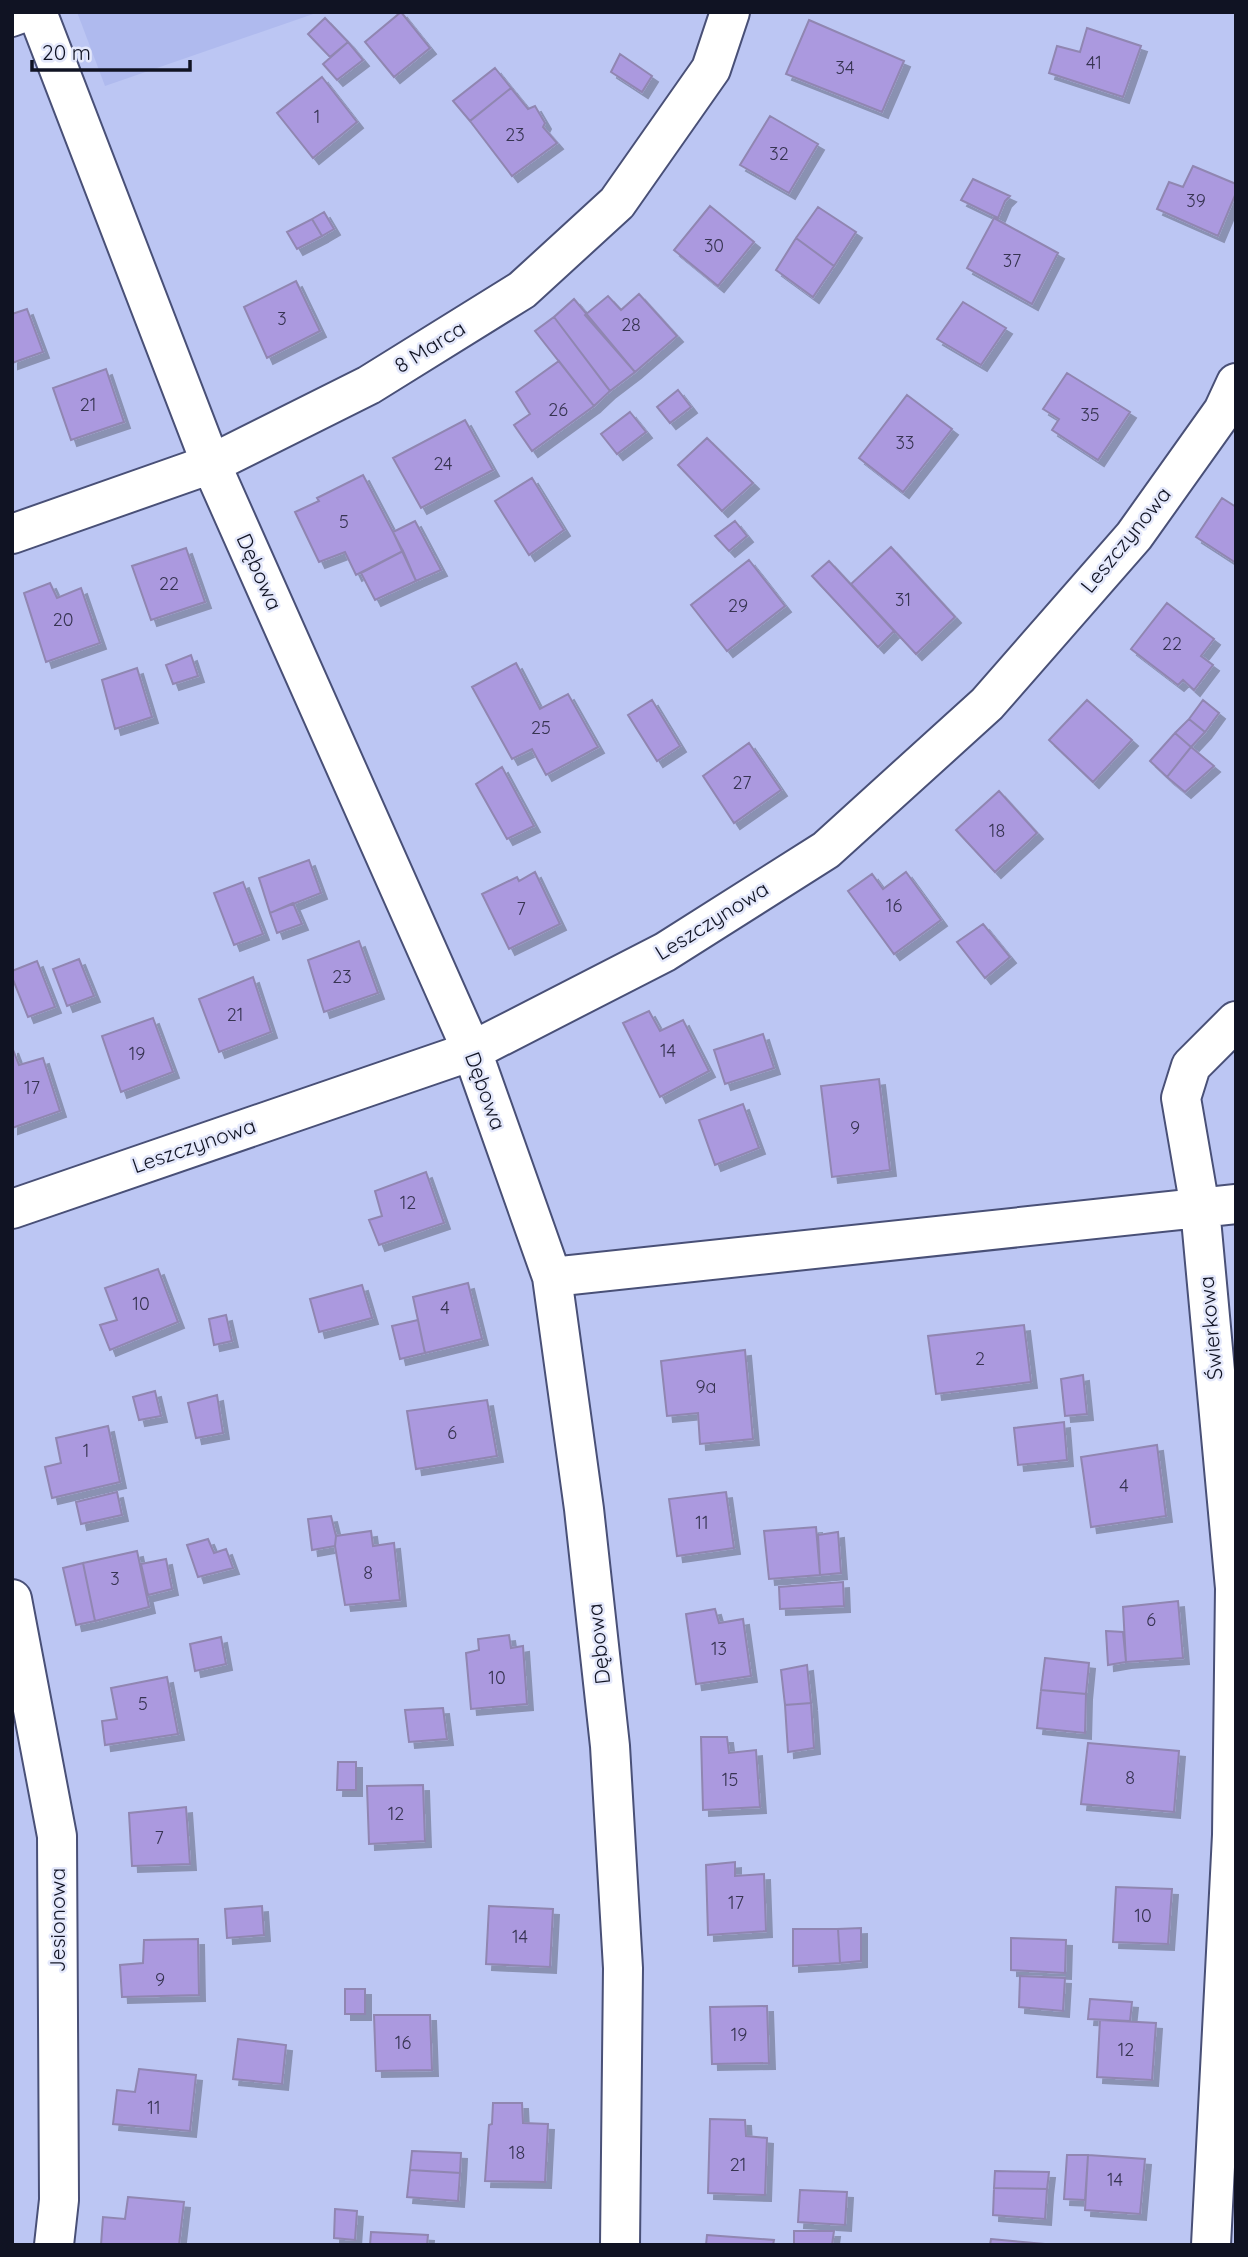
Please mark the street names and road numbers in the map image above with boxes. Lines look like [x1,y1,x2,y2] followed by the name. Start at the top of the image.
[389,314,470,378] street label: 8 Marca
[1075,481,1176,598] street label: Leszczynowa
[232,529,288,614] street label: Dębowa
[650,875,773,965] street label: Leszczynowa
[460,1048,512,1133] street label: Dębowa
[128,1112,259,1178] street label: Leszczynowa
[1193,1275,1227,1381] street label: Świerkowa
[581,1602,615,1686] street label: Dębowa
[44,1868,70,1972] street label: Jesionowa

